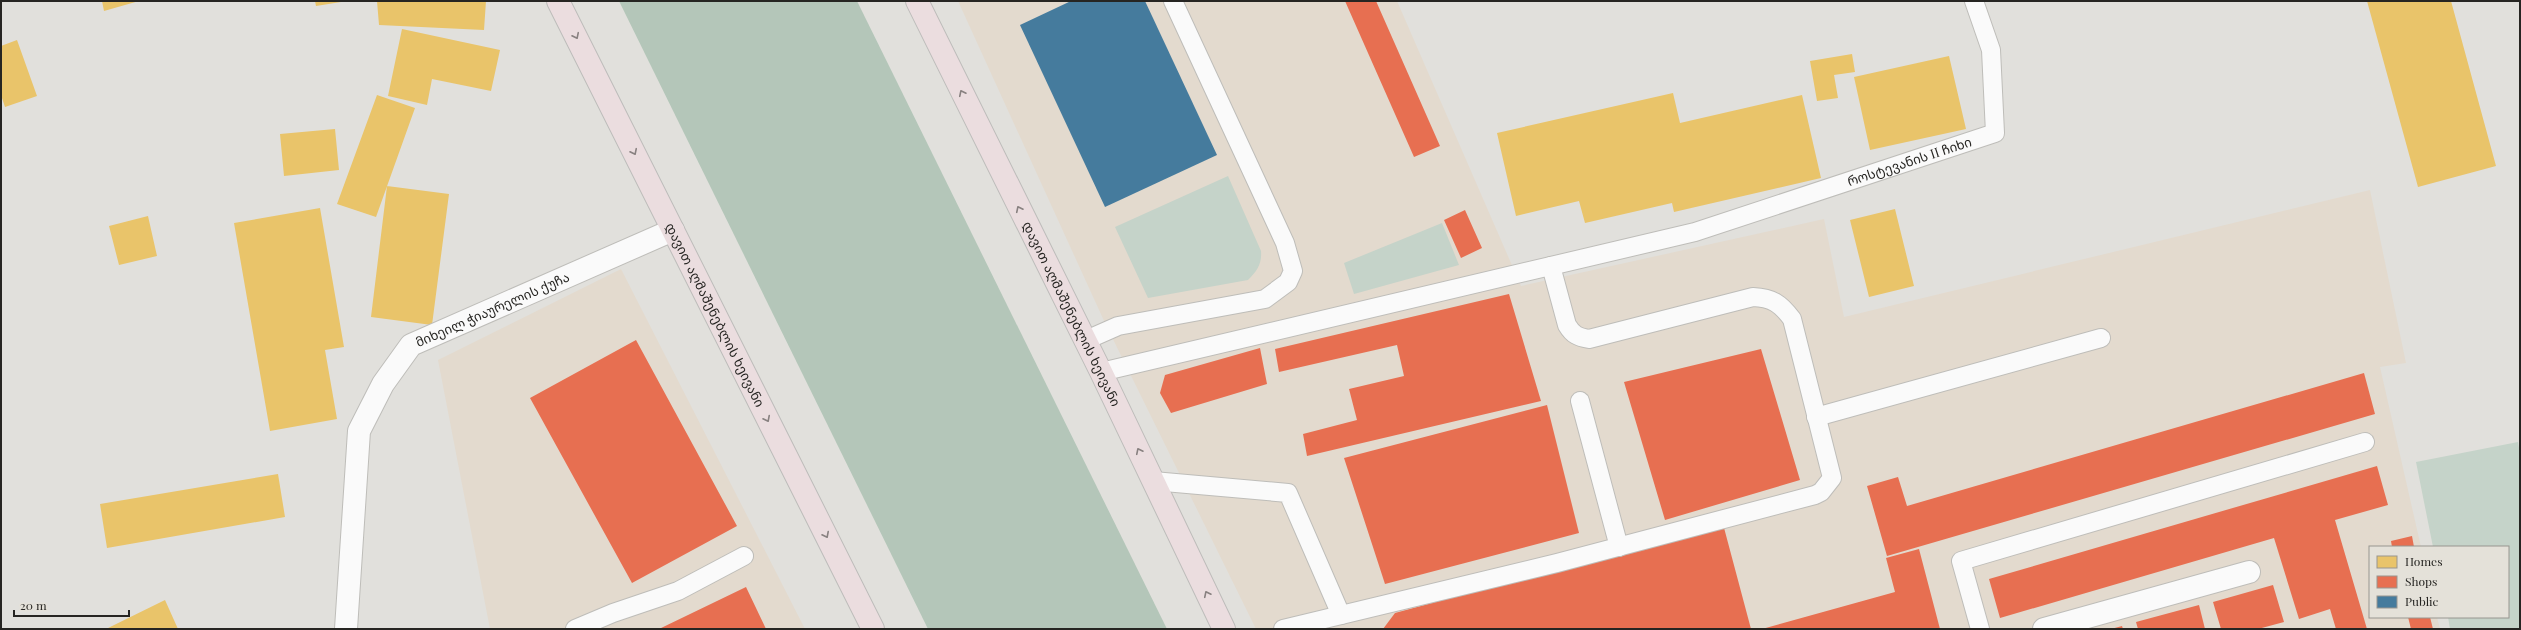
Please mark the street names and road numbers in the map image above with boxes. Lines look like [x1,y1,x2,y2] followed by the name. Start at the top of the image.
[1845,132,1974,189] street label: როსტევანის II ჩიხი
[1019,218,1125,409] street label: დავით აღმაშენებლის ხეივანი
[662,219,769,410] street label: დავით აღმაშენებლის ხეივანი
[413,268,572,350] street label: მიხეილ ჭიაურელის ქუჩა

